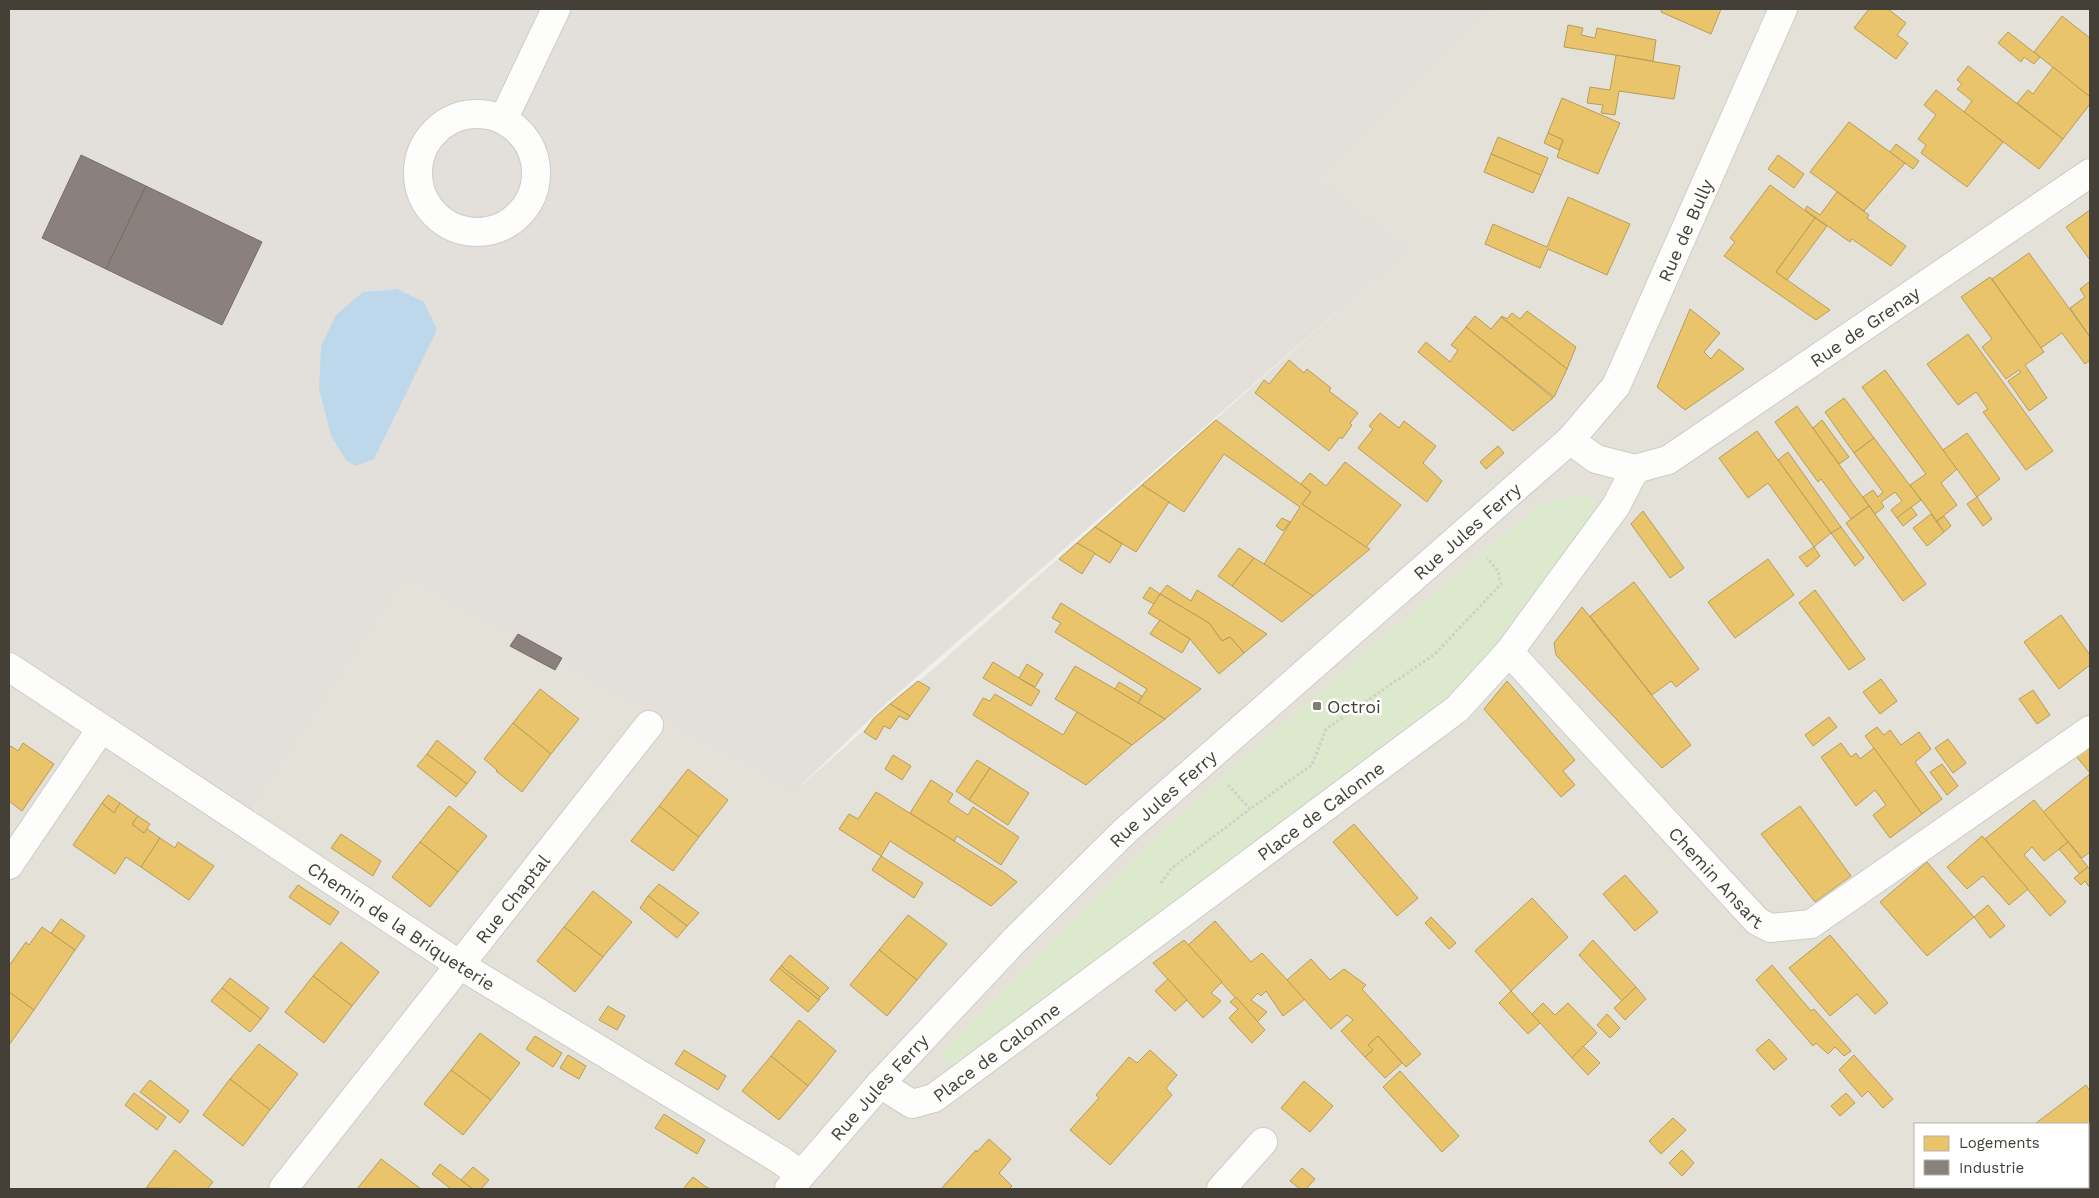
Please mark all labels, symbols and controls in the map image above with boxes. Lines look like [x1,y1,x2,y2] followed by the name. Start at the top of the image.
[1653,175,1717,285] street label: Rue de Bully
[1806,281,1924,371] street label: Rue de Grenay
[1409,478,1525,584] street label: Rue Jules Ferry
[1327,696,1381,717] place label: Octroi
[1311,700,1323,712] marker: Octroi
[1105,745,1221,851] street label: Rue Jules Ferry
[1253,757,1388,865] street label: Place de Calonne
[1665,822,1767,933] street label: Chemin Ansart
[471,849,554,947] street label: Rue Chaptal
[304,857,499,994] street label: Chemin de la Briqueterie
[929,998,1064,1106] street label: Place de Calonne
[826,1029,933,1145] street label: Rue Jules Ferry
[1914,1123,2089,1188] legend
[1959,1134,2040,1152] text: Logements
[1959,1159,2024,1177] text: Industrie

